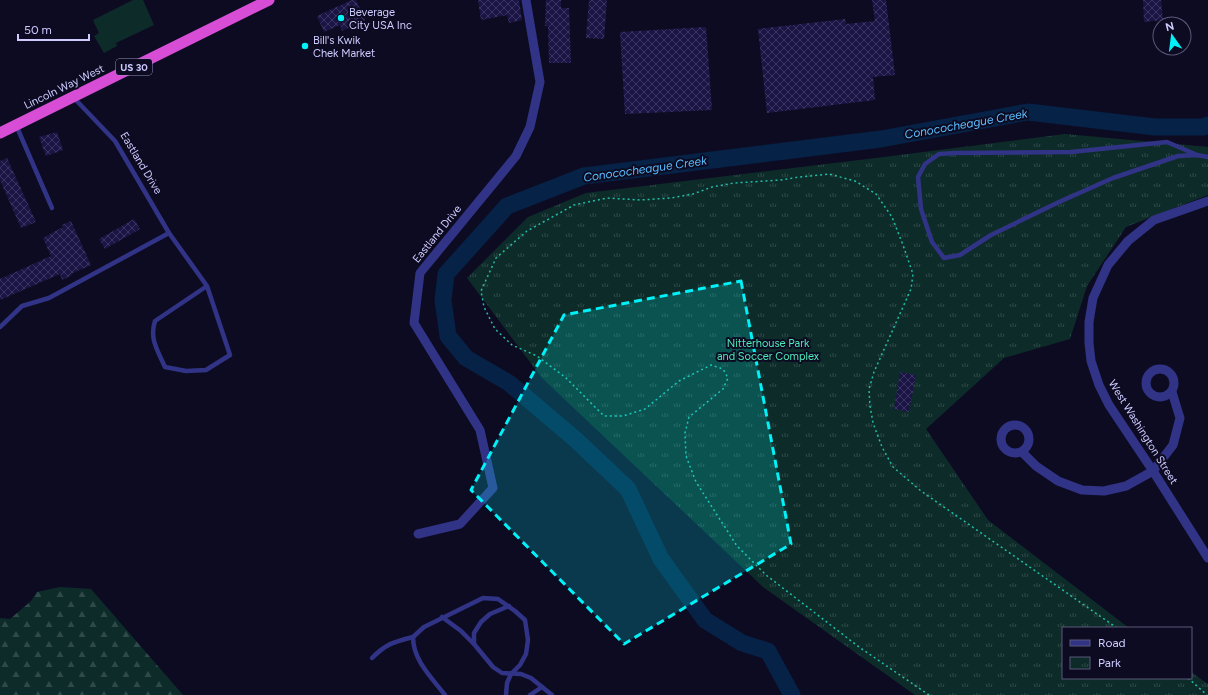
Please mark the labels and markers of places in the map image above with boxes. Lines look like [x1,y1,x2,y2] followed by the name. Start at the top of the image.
[349,6,412,32] place label: Beverage City USA Inc
[336,13,346,23] marker: Beverage City USA Inc
[313,34,375,60] place label: Bill's Kwik Chek Market
[300,41,310,51] marker: Bill's Kwik Chek Market

